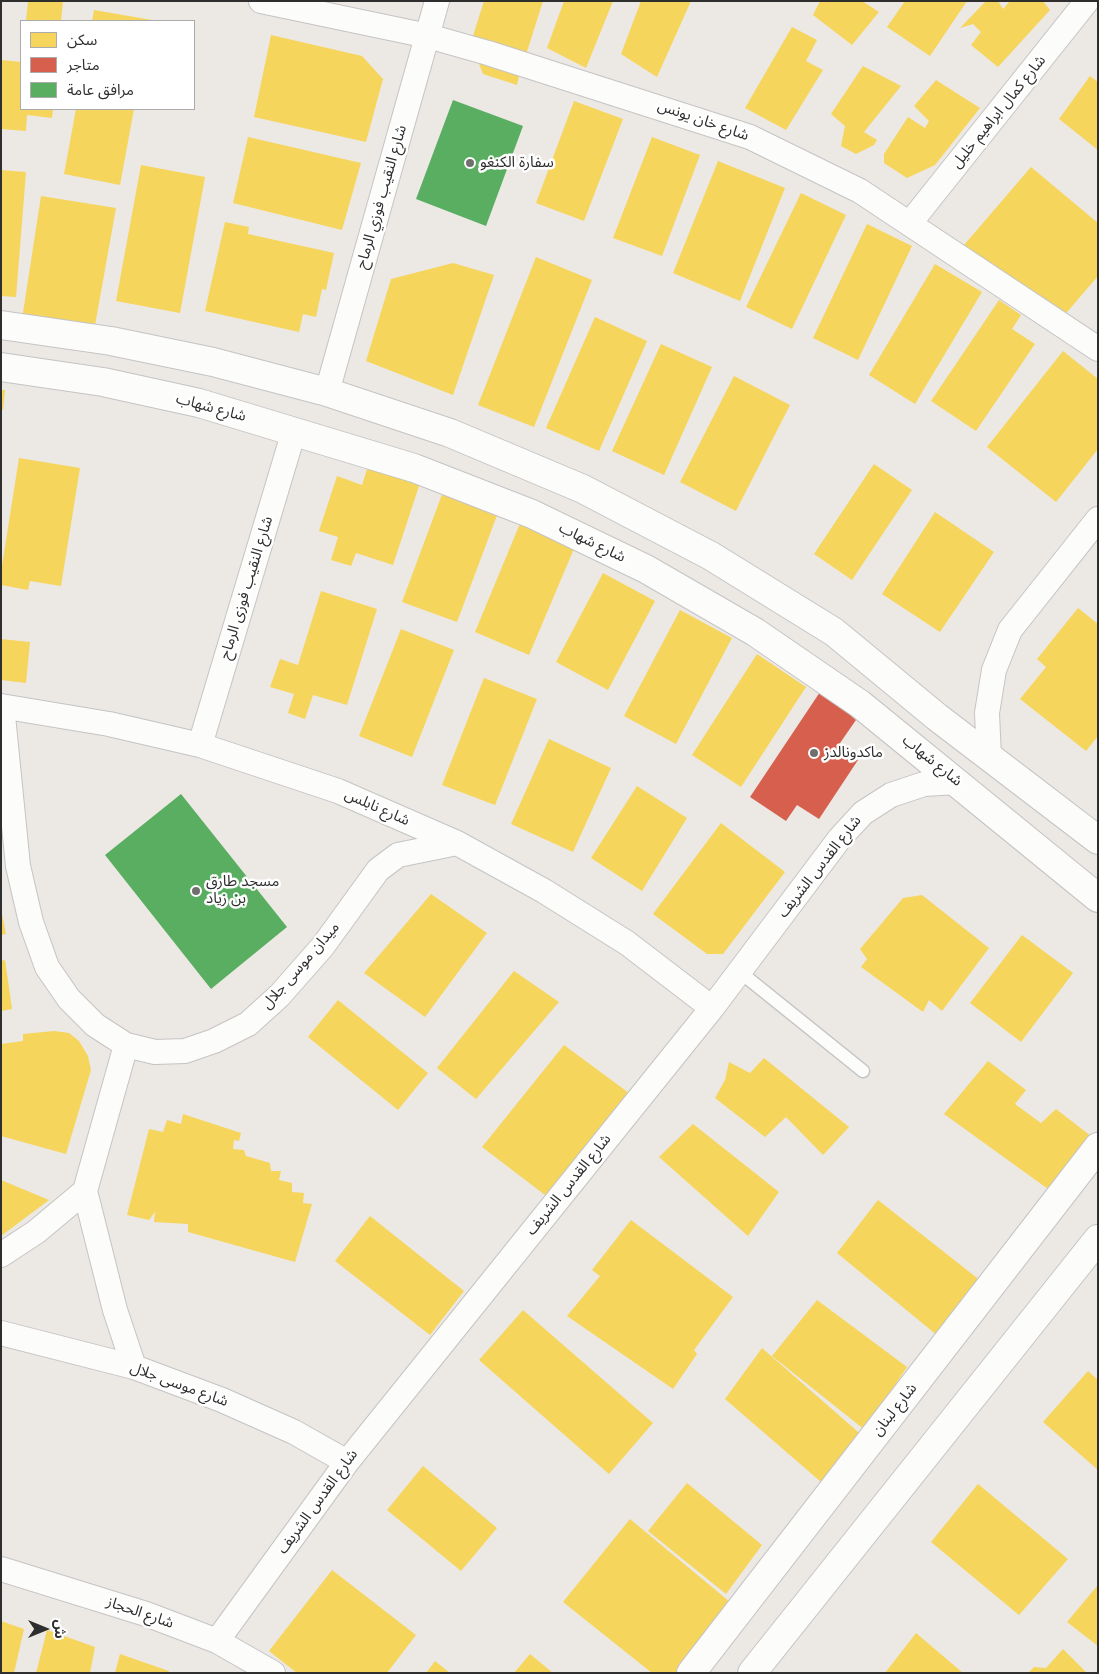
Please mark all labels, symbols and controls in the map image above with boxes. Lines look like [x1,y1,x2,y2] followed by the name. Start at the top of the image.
[20,20,195,110] legend
[67,30,97,50] text: سكن
[948,52,1050,172] street label: شارع كمال ابراهيم خليل
[67,55,100,75] text: متاجر
[67,80,134,100] text: مرافق عامة
[655,97,751,145] street label: شارع خان يونس
[353,123,411,271] street label: شارع النقيب فوزي الرماح
[480,154,554,172] place label: سفارة الكنغو
[464,157,476,169] marker: سفارة الكنغو
[174,390,248,426] street label: شارع شهاب
[217,514,277,662] street label: شارع النقيب فوزى الرماح
[556,519,628,567] street label: شارع شهاب
[898,731,966,791] street label: شارع شهاب
[824,744,883,762] place label: ماكدونالدز
[808,747,820,759] marker: ماكدونالدز
[342,786,412,830] street label: شارع نابلس
[774,812,866,922] street label: شارع القدس الشريف
[206,873,279,908] place label: مسجد طارق بن زياد
[190,885,202,897] marker: مسجد طارق بن زياد
[258,919,344,1013] street label: ميدان موسى جلال
[523,1131,615,1239] street label: شارع القدس الشريف
[127,1359,231,1411] street label: شارع موسى جلال
[869,1380,921,1440] street label: شارع لبنان
[274,1446,362,1558] street label: شارع القدس الشريف
[104,1593,176,1633] street label: شارع الحجاز
[20,1604,70,1654] north arrow
[51,1619,69,1639] text: ش

